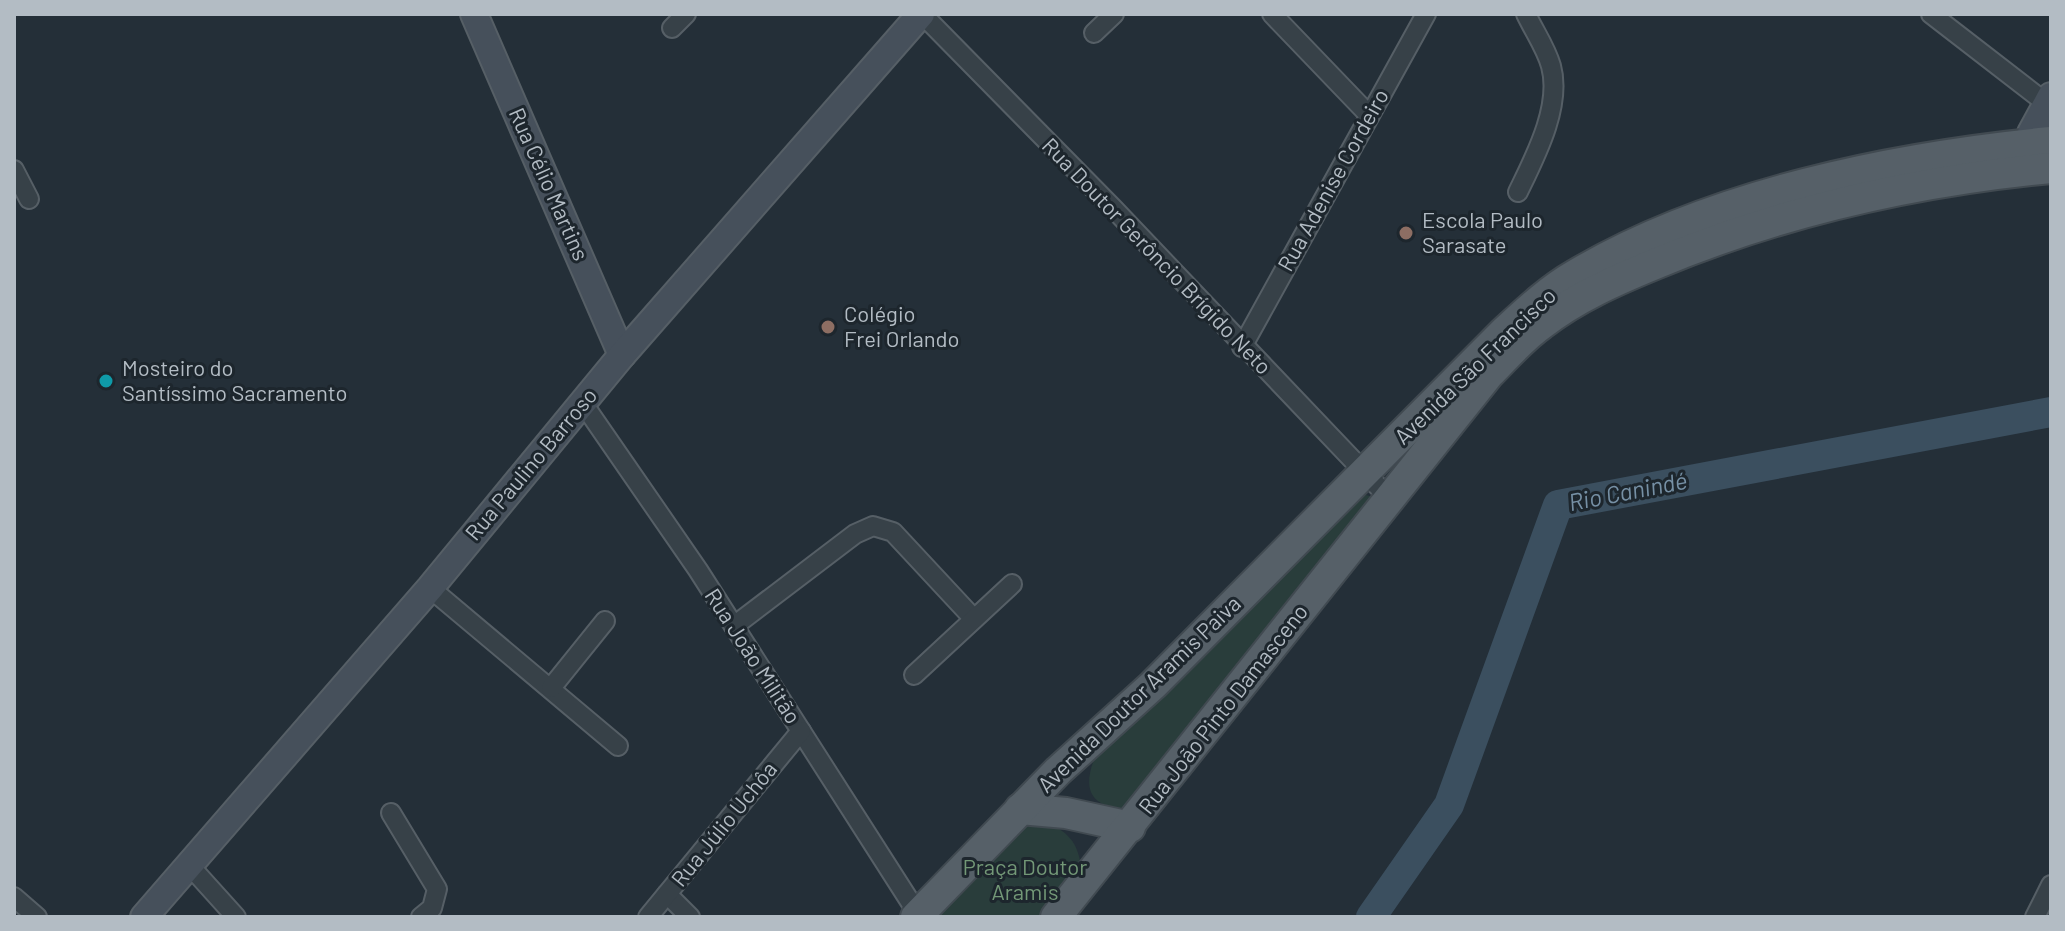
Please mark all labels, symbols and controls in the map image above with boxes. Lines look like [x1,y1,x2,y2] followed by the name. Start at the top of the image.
[1271,84,1393,275] street label: Rua Adenise Cordeiro
[505,103,595,264] street label: Rua Célio Martins
[1038,132,1278,379] street label: Rua Doutor Gerôncio Brígido Neto
[1422,206,1543,257] place label: Escola Paulo Sarasate
[1397,224,1415,242] marker: Escola Paulo Sarasate
[1388,282,1560,449] street label: Avenida São Francisco
[844,300,960,351] place label: Colégio Frei Orlando
[819,318,837,336] marker: Colégio Frei Orlando
[122,354,347,405] place label: Mosteiro do Santíssimo Sacramento
[97,372,115,390] marker: Mosteiro do Santíssimo Sacramento
[459,382,602,545] street label: Rua Paulino Barroso
[1566,465,1689,516] water label: Rio Canindé
[700,583,807,728] street label: Rua João Militão
[1032,590,1245,797] street label: Avenida Doutor Aramis Paiva
[1132,598,1312,818] street label: Rua João Pinto Damasceno
[665,756,781,891] street label: Rua Júlio Uchôa
[963,853,1087,904] park label: Praça Doutor Aramis

